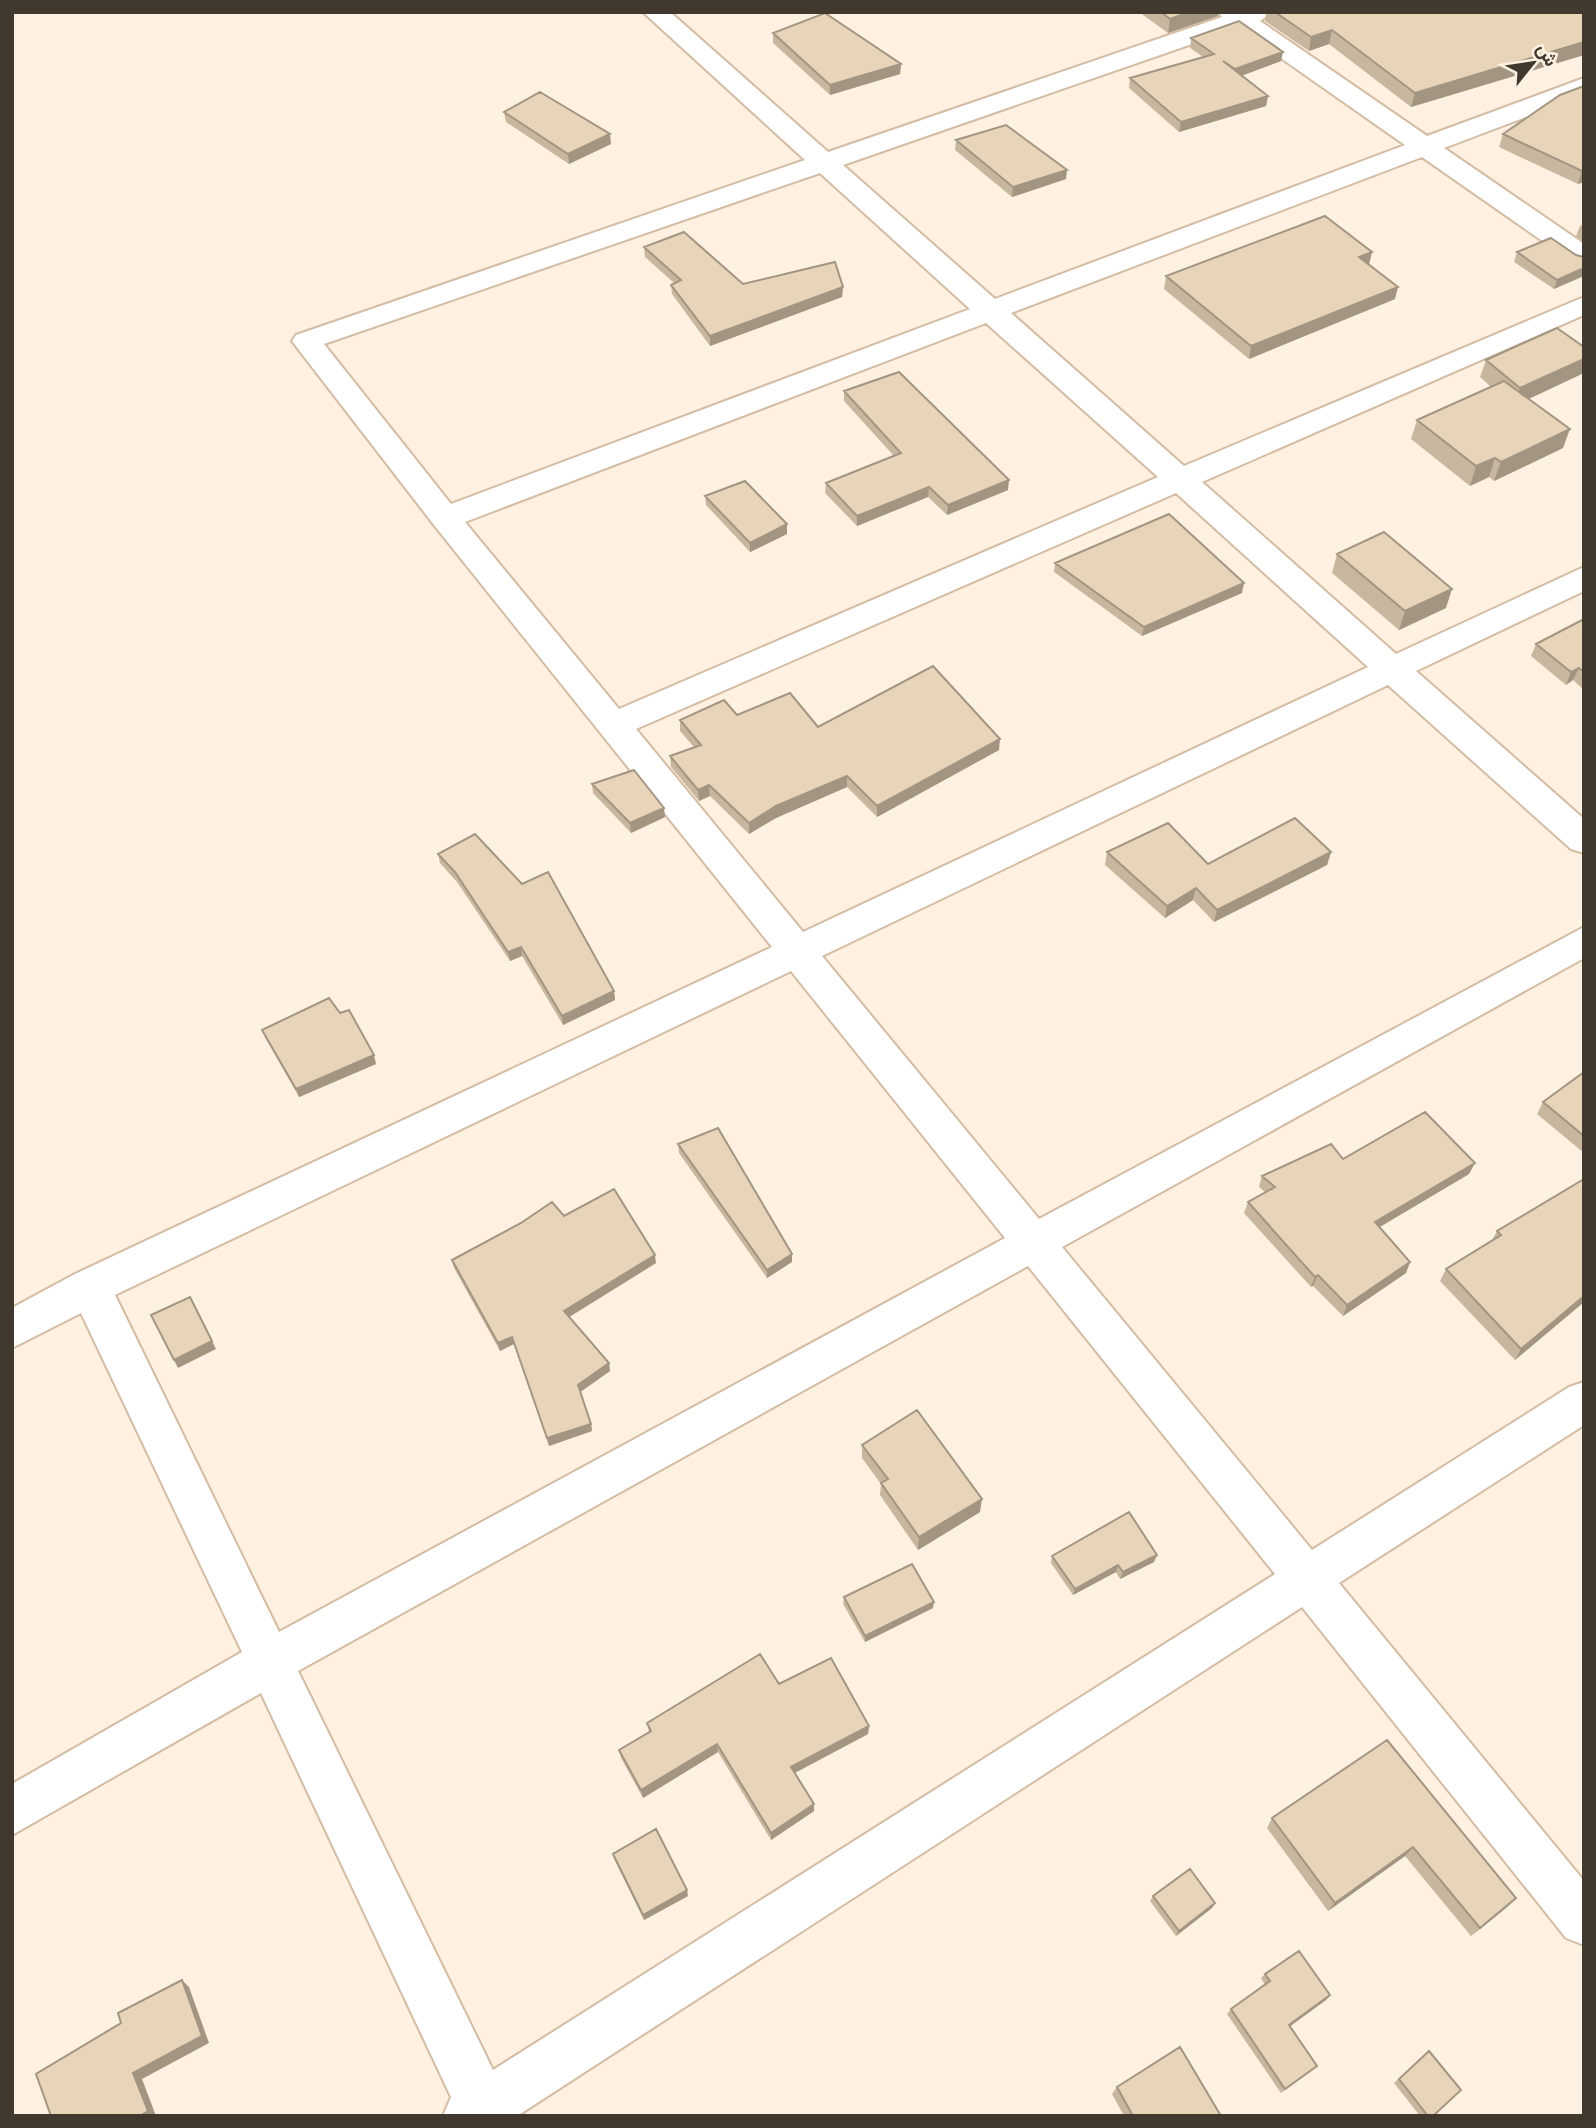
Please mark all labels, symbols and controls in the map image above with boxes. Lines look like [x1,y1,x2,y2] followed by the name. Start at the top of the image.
[1498,28,1568,98] north arrow
[1532,40,1562,71] text: ش

